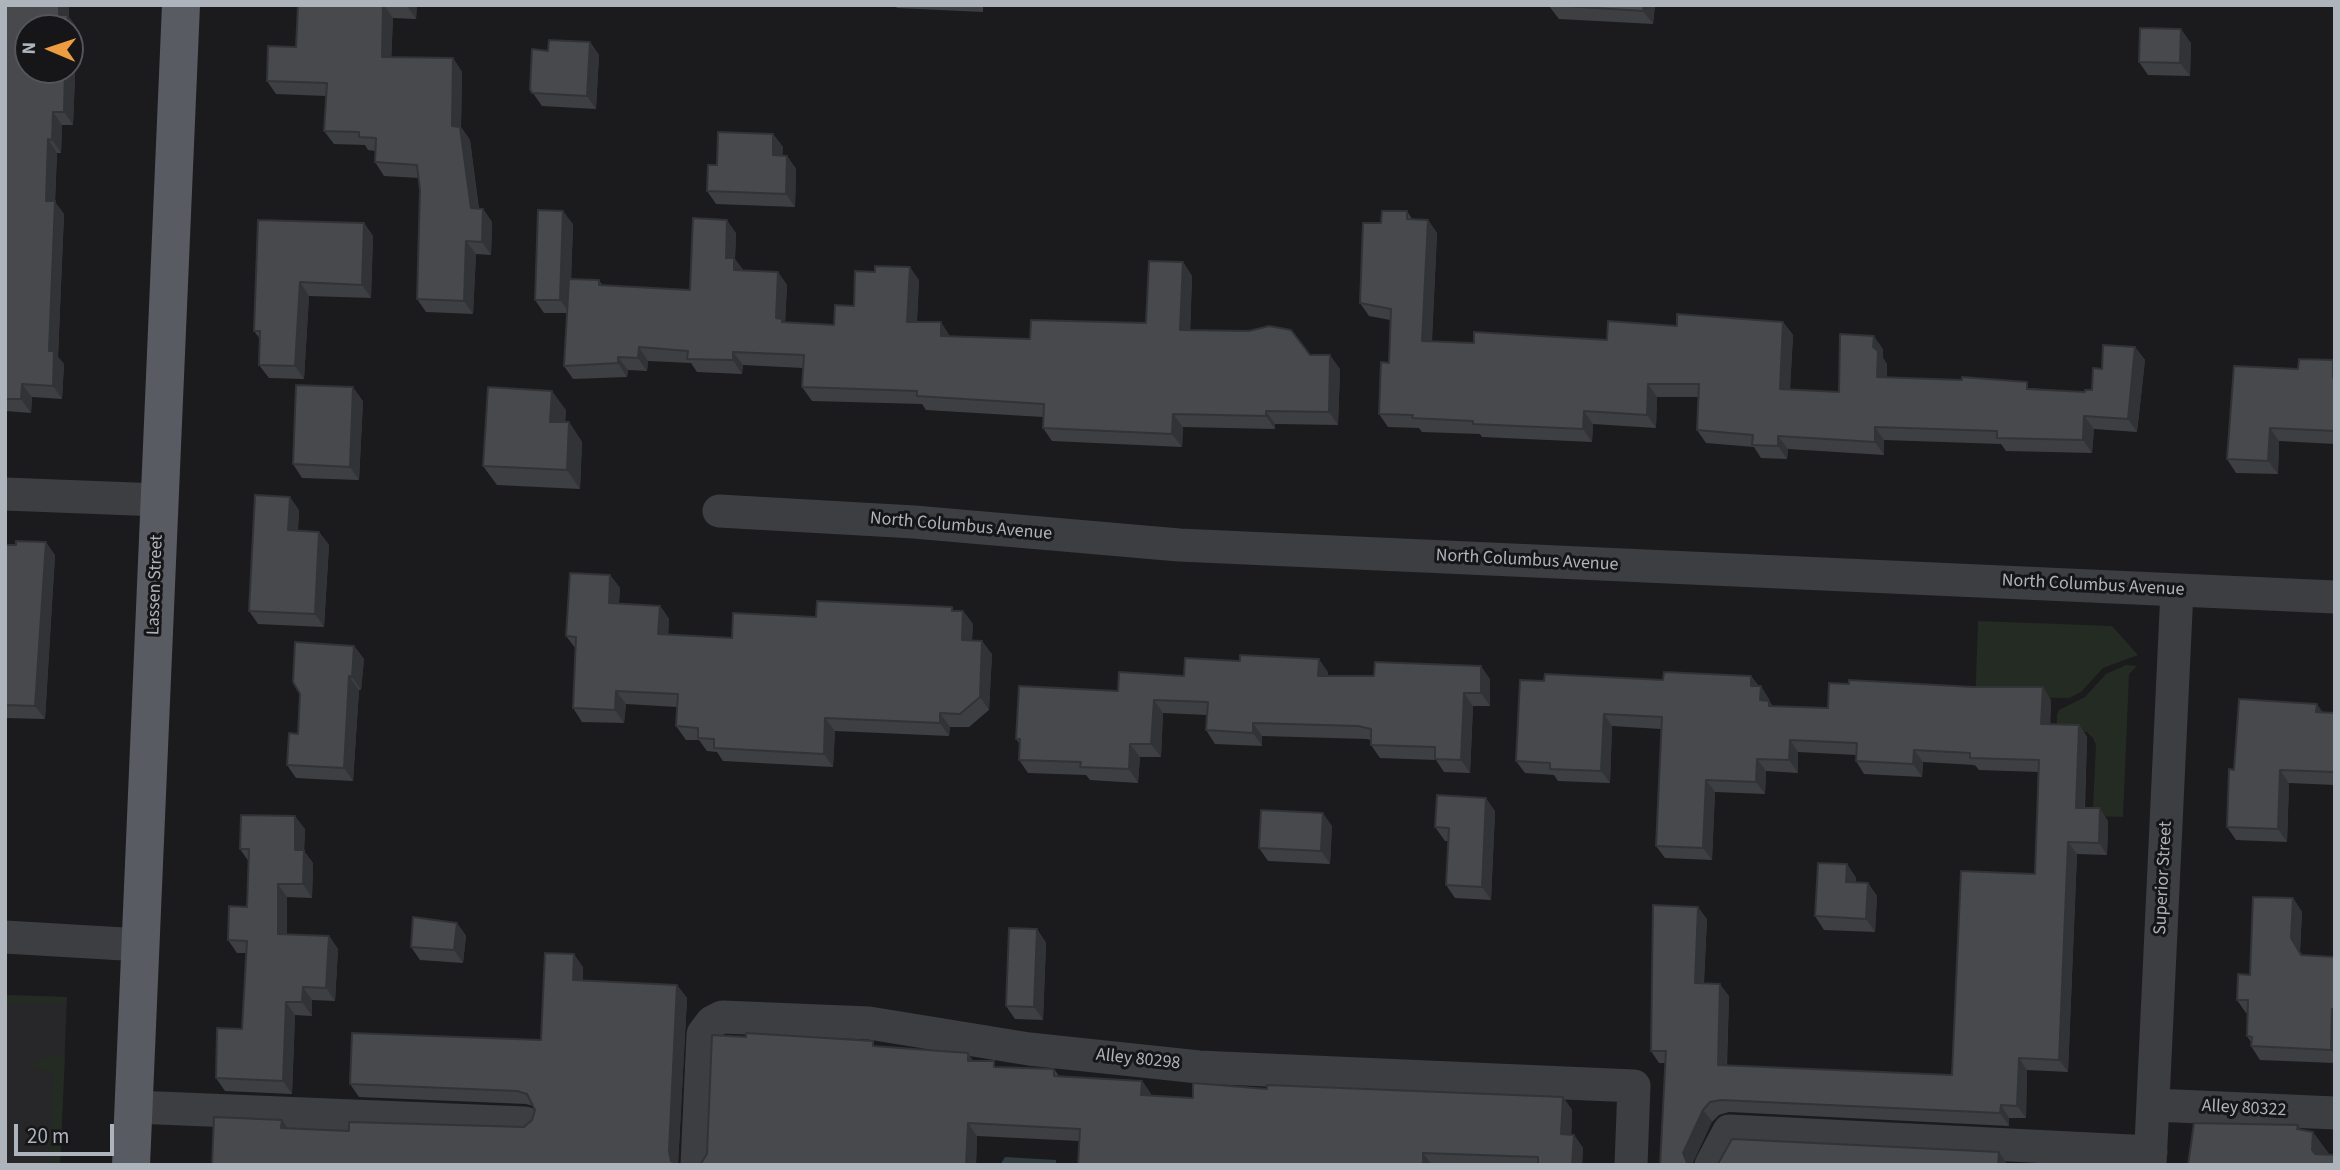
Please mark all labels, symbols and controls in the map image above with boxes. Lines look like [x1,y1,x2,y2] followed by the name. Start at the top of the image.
[14,14,84,84] north arrow
[16,42,43,55] text: N
[869,508,1053,546] street label: North Columbus Avenue
[143,534,169,636] street label: Lassen Street
[1435,545,1619,577] street label: North Columbus Avenue
[2001,570,2185,602] street label: North Columbus Avenue
[2150,821,2178,935] street label: Superior Street
[1095,1045,1181,1075] street label: Alley 80298
[2201,1096,2287,1122] street label: Alley 80322
[18,1110,117,1154] scale bar
[27,1121,69,1151] text: 20 m

